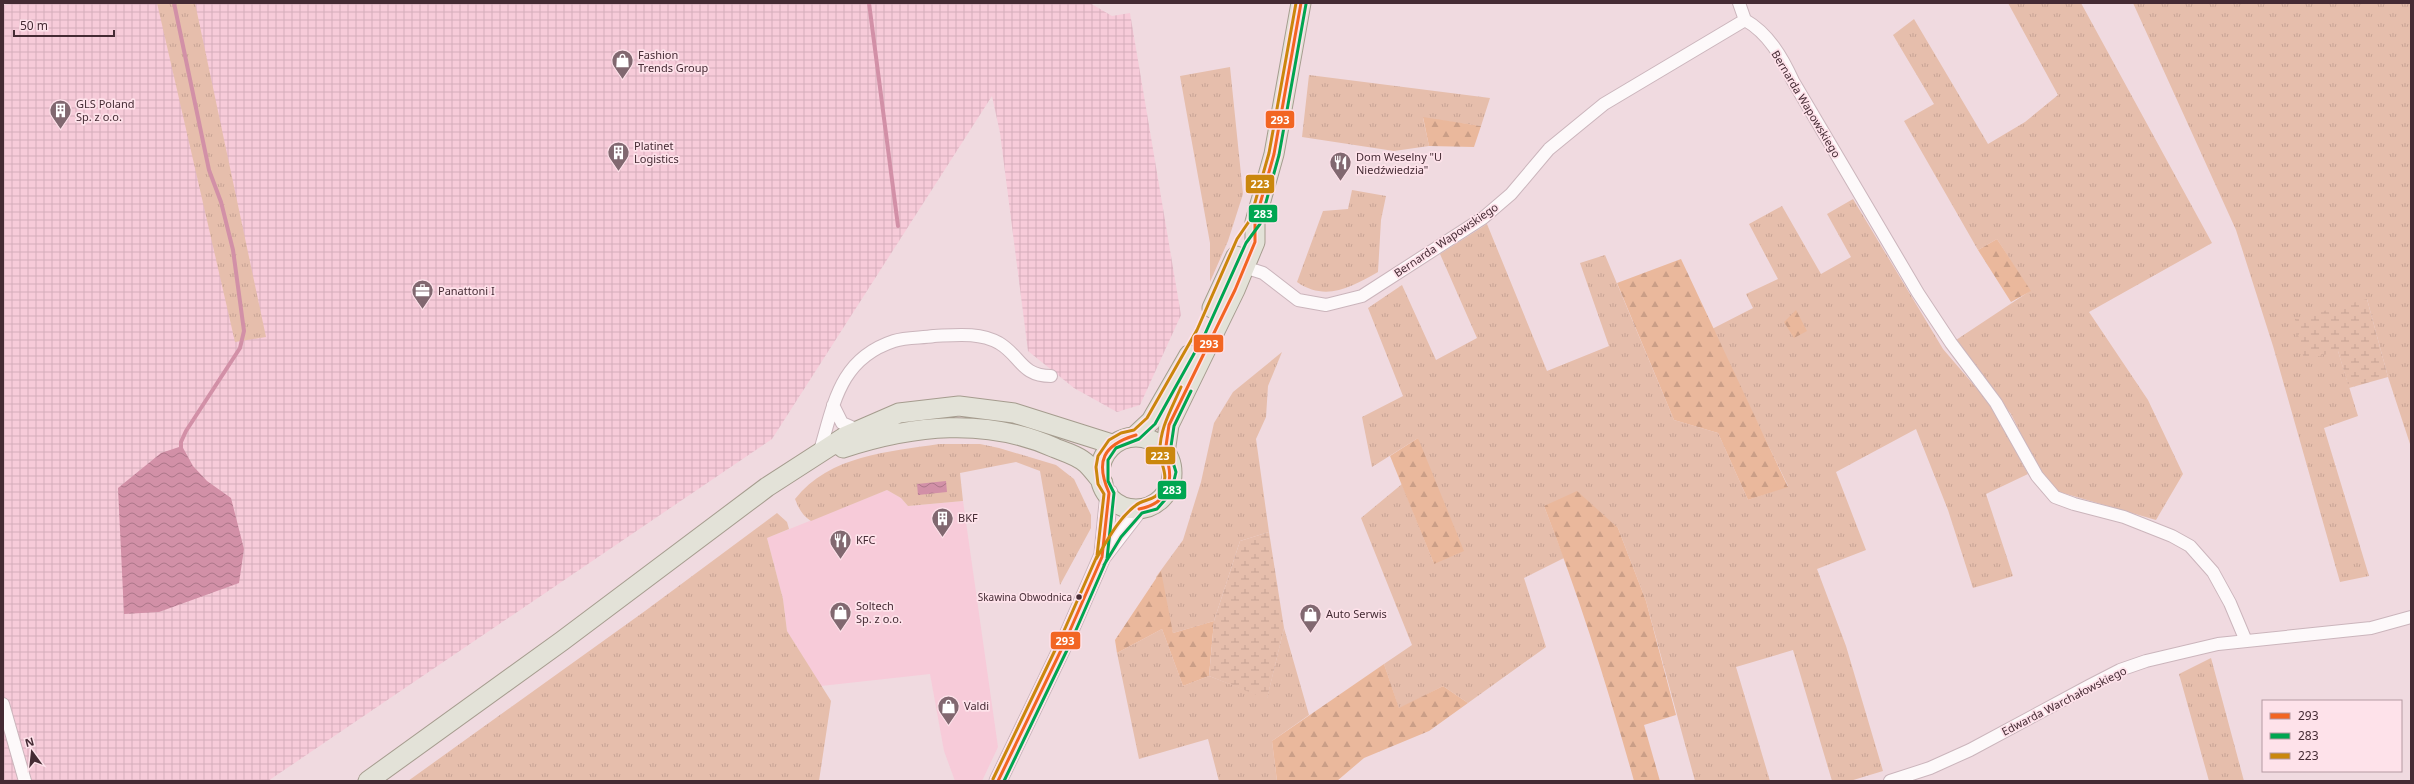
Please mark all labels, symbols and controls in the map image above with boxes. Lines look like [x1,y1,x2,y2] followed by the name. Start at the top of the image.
[14,12,114,38] scale bar
[20,17,48,34] text: 50 m
[638,47,709,75] place label: Fashion Trends Group
[1768,47,1845,160] street label: Bernarda Wapowskiego
[610,48,636,81] shop icon: Fashion Trends Group
[76,96,135,124] place label: GLS Poland Sp. z o.o.
[47,97,73,130] building icon: GLS Poland Sp. z o.o.
[1265,110,1295,129] line badge: 293
[1271,112,1289,127] text: 293
[634,138,679,166] place label: Platinet Logistics
[606,139,632,172] building icon: Platinet Logistics
[1356,149,1442,177] place label: Dom Weselny "U Niedźwiedzia"
[1328,150,1354,183] restaurant icon: Dom Weselny "U Niedźwiedzia"
[1245,174,1275,194] line badge: 223
[1251,176,1269,191] text: 223
[1391,199,1501,280] street label: Bernarda Wapowskiego
[1248,204,1278,223] line badge: 283
[1254,206,1272,221] text: 283
[410,278,436,311] office icon: Panattoni I
[438,283,495,298] place label: Panattoni I
[1193,334,1224,353] line badge: 293
[1200,336,1218,351] text: 293
[1145,446,1176,465] line badge: 223
[1151,448,1169,463] text: 223
[1157,480,1187,500] line badge: 283
[1163,482,1181,497] text: 283
[930,505,956,538] building icon: BKF
[958,510,978,525] place label: BKF
[827,527,853,560] restaurant icon: KFC
[856,532,876,547] place label: KFC
[978,590,1072,604] place label: Skawina Obwodnica
[1074,592,1084,602] marker: Skawina Obwodnica
[856,598,902,626] place label: Soltech Sp. z o.o.
[828,599,854,632] shop icon: Soltech Sp. z o.o.
[1298,601,1324,634] shop icon: Auto Serwis
[1326,606,1387,621] place label: Auto Serwis
[1050,631,1081,650] line badge: 293
[1056,633,1074,648] text: 293
[1999,662,2129,739] street label: Edwarda Warchałowskiego
[936,693,962,726] shop icon: Valdi
[964,698,989,713] place label: Valdi
[2262,700,2402,772] legend
[2298,707,2319,724] text: 293
[2298,727,2319,744] text: 283
[12,732,52,772] north arrow
[23,733,36,750] text: N
[2298,747,2319,764] text: 223

